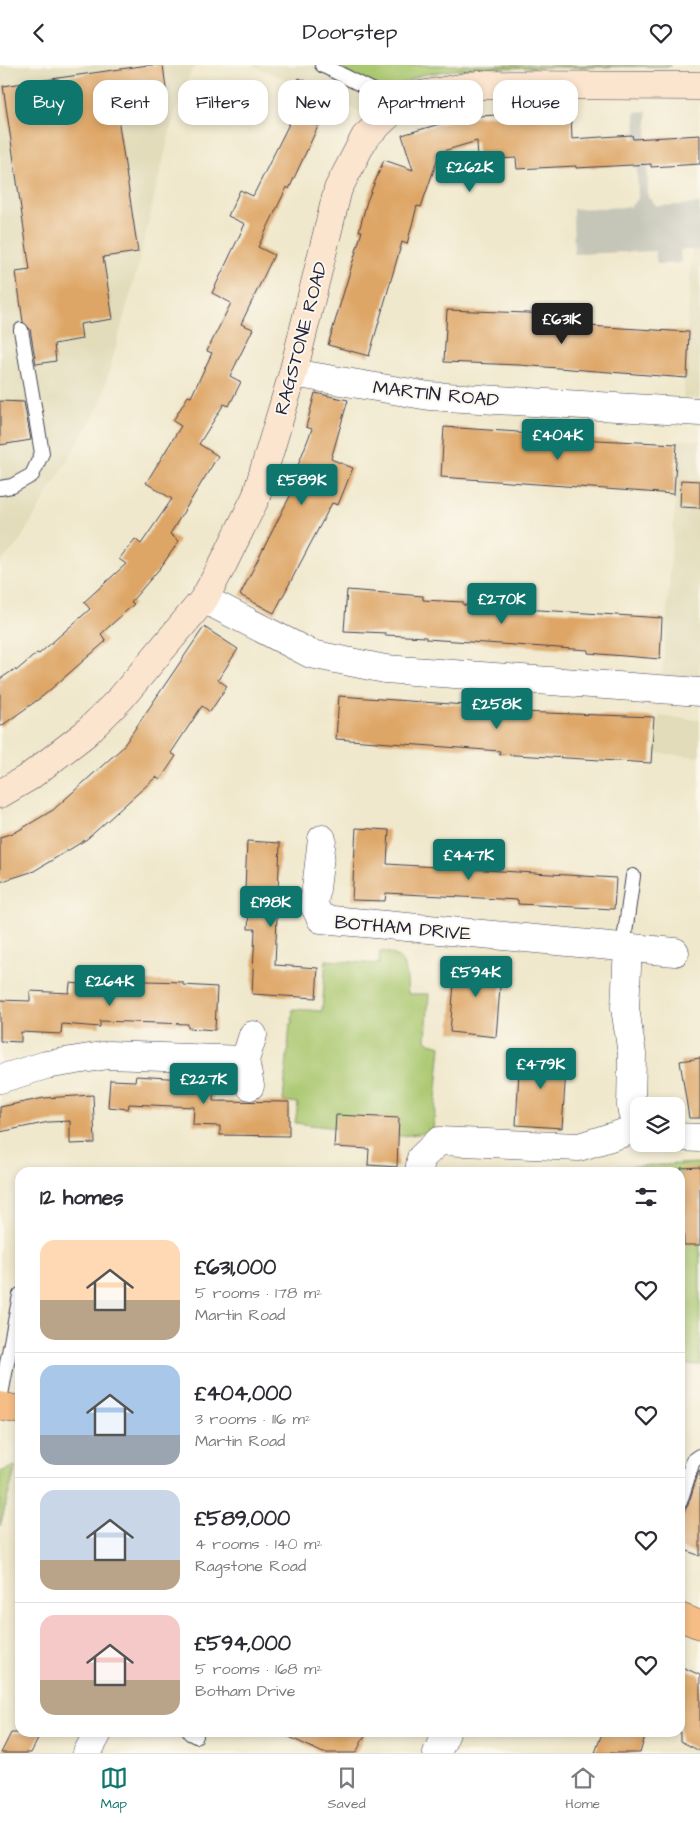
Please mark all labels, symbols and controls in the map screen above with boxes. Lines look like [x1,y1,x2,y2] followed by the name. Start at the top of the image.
[302,17,398,48] text: Doorstep
[25,19,53,47] icon: back
[647,19,675,47] icon: heart
[15,80,83,125] chip: Buy
[93,80,168,125] chip: Rent
[178,80,268,125] chip: Filters
[278,80,349,125] chip: New
[359,80,483,125] chip: Apartment
[493,80,578,125] chip: House
[435,151,505,193] pin: £262K
[447,156,493,178] text: £262K
[268,259,335,418] street label: RAGSTONE ROAD
[527,303,597,345] pin: £631K
[543,308,581,330] text: £631K
[372,374,500,415] street label: MARTIN ROAD
[523,419,593,461] pin: £404K
[533,424,583,446] text: £404K
[267,463,337,506] pin: £589K
[277,469,327,491] text: £589K
[467,583,537,625] pin: £270K
[478,588,526,610] text: £270K
[462,687,532,730] pin: £258K
[472,693,522,715] text: £258K
[434,839,504,881] pin: £447K
[444,844,494,866] text: £447K
[236,885,306,928] pin: £198K
[251,891,291,913] text: £198K
[333,909,472,948] street label: BOTHAM DRIVE
[441,955,511,998] pin: £594K
[451,961,501,983] text: £594K
[75,965,145,1007] pin: £264K
[86,970,134,992] text: £264K
[506,1047,576,1090] pin: £479K
[517,1053,565,1075] text: £479K
[169,1063,239,1105] pin: £227K
[181,1068,227,1090] text: £227K
[630,1097,685,1152] map controls
[630,1097,685,1152] button: layers
[40,1183,124,1212] text: 12 homes
[632,1183,660,1211] icon: filters
[195,1253,276,1282] text: £631,000
[80,1260,140,1320] icon: home
[632,1276,660,1304] icon: heart
[195,1282,322,1304] text: 5 rooms · 178 m²
[195,1304,285,1326] text: Martin Road
[195,1379,292,1408] text: £404,000
[80,1385,140,1445] icon: home
[632,1401,660,1429] icon: heart
[195,1408,311,1430] text: 3 rooms · 116 m²
[195,1430,285,1452] text: Martin Road
[195,1504,290,1533] text: £589,000
[80,1510,140,1570] icon: home
[632,1526,660,1554] icon: heart
[195,1533,323,1555] text: 4 rooms · 140 m²
[195,1555,306,1577] text: Ragstone Road
[195,1629,291,1658] text: £594,000
[80,1635,140,1695] icon: home
[632,1651,660,1679] icon: heart
[195,1658,322,1680] text: 5 rooms · 168 m²
[195,1680,295,1702] text: Botham Drive
[100,1764,128,1814] tab: Map
[328,1764,366,1814] tab: Saved
[565,1764,600,1814] tab: Home

